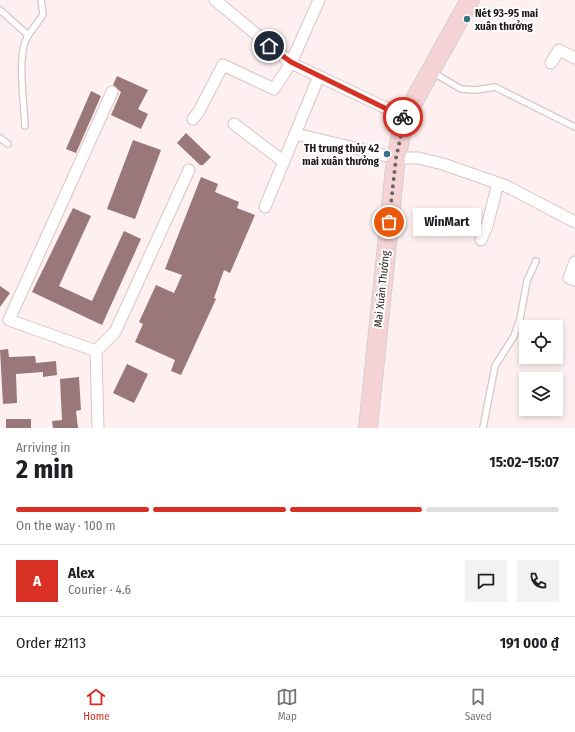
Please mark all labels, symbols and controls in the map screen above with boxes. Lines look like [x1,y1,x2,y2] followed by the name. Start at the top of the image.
[474,7,538,33] place label: Nét 93-95 mai xuân thưởng
[462,14,472,24] marker: Nét 93-95 mai xuân thưởng
[252,29,286,63] pin
[258,35,280,57] icon: home
[383,97,423,137] courier
[392,106,414,128] icon: bike
[302,142,380,168] place label: TH trung thủy 42 mai xuân thưởng
[382,149,392,159] marker: TH trung thủy 42 mai xuân thưởng
[372,205,406,239] pin
[413,208,481,236] callout: WinMart
[378,211,400,233] icon: bag
[424,214,470,229] text: WinMart
[372,249,393,328] street label: Mai Xuân Thưởng
[519,320,563,416] map controls
[519,320,563,364] button: locate
[519,372,563,416] button: layers
[16,440,70,455] text: Arriving in
[489,453,559,471] text: 15:02–15:07
[16,454,74,485] text: 2 min
[16,518,116,533] text: On the way · 100 m
[465,560,507,602] button: chat
[517,560,559,602] button: phone
[68,564,95,582] text: Alex
[33,572,41,590] text: A
[68,582,131,597] text: Courier · 4.6
[16,634,86,652] text: Order #2113
[500,634,559,652] text: 191 000 ₫
[83,686,110,723] tab: Home
[276,686,298,723] tab: Map
[465,686,492,723] tab: Saved

